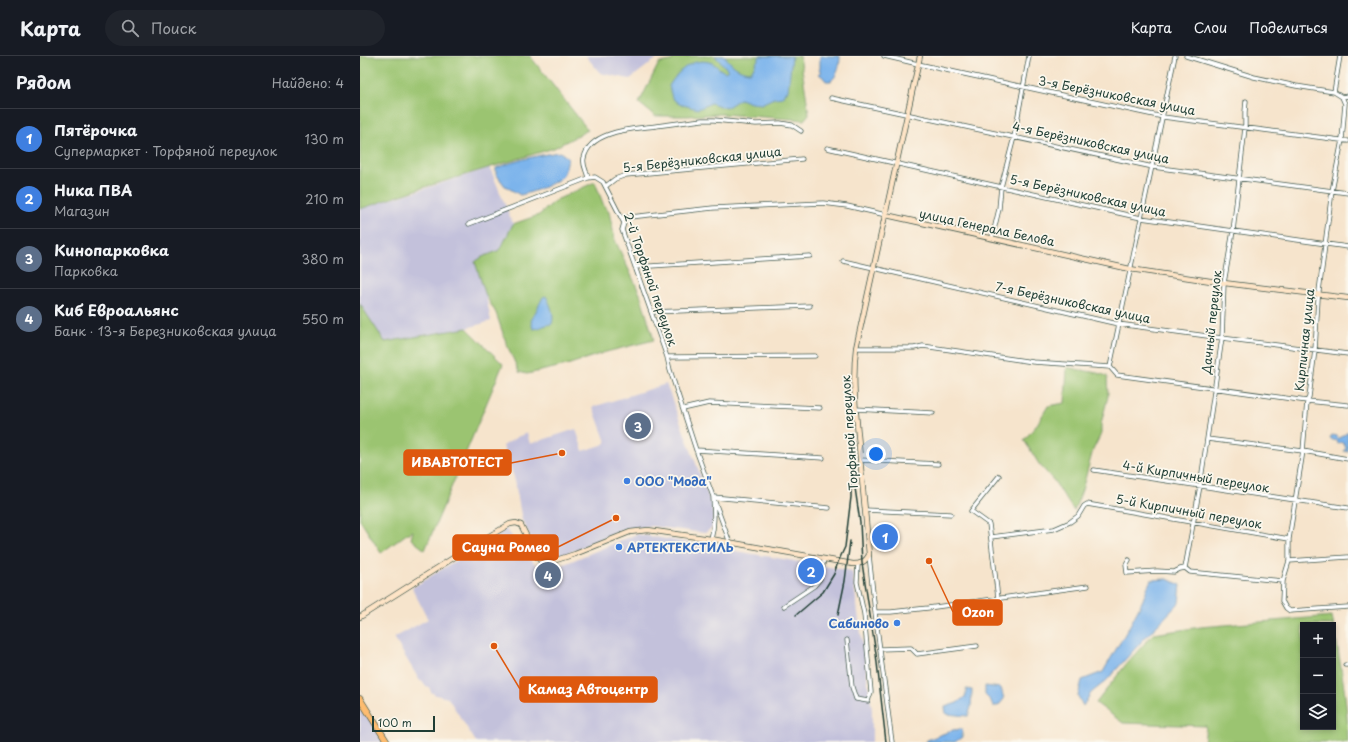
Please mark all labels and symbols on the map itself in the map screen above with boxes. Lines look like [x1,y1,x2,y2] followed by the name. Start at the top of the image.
[1037,71,1198,119] street label: 3-я Берёзниковская улица
[1011,117,1171,167] street label: 4-я Берёзниковская улица
[622,142,783,176] street label: 5-я Берёзниковская улица
[1008,170,1168,220] street label: 5-я Берёзниковская улица
[918,204,1057,250] street label: улица Генерала Белова
[620,210,683,349] street label: 2-й Торфяной переулок
[1197,269,1225,376] street label: Дачный переулок
[994,277,1153,327] street label: 7-я Берёзниковская улица
[1290,287,1318,392] street label: Кирпичная улица
[836,374,862,491] street label: Торфяной переулок
[625,411,651,441] pin: 3
[866,444,886,464] your location
[404,450,511,475] callout: ИВАВТОТЕСТ
[411,452,503,471] text: ИВАВТОТЕСТ
[1121,456,1272,497] street label: 4-й Кирпичный переулок
[635,472,712,490] place label: ООО "Мода"
[622,476,632,486] marker: ООО "Мода"
[1114,489,1264,533] street label: 5-й Кирпичный переулок
[872,522,898,552] pin: 1
[453,535,558,560] callout: Сауна Ромео
[462,537,551,556] text: Сауна Ромео
[626,538,734,556] place label: АРТЕКТЕКСТИЛЬ
[614,542,624,552] marker: АРТЕКТЕКСТИЛЬ
[798,556,824,586] pin: 2
[535,560,561,590] pin: 4
[953,600,1002,625] callout: Ozon
[962,602,994,621] text: Ozon
[828,614,889,632] place label: Сабиново
[892,618,902,628] marker: Сабиново
[520,677,657,702] callout: Камаз Автоцентр
[528,679,648,698] text: Камаз Автоцентр
[372,714,435,733] scale bar

